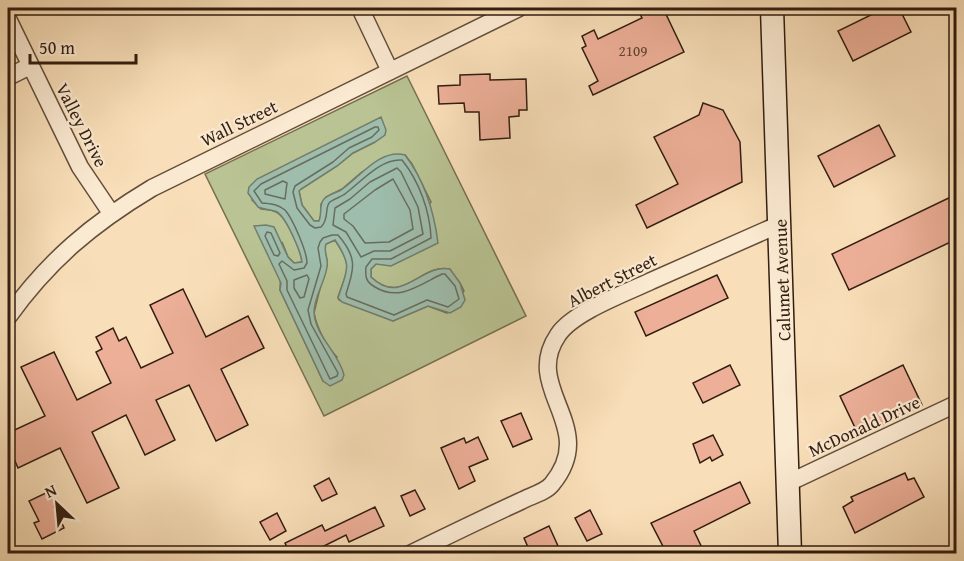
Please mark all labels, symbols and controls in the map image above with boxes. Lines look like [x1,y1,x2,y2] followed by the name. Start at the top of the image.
[30,27,136,65] scale bar
[39,34,75,61] text: 50 m
[619,40,647,61] house number: 2109
[49,78,115,172] street label: Valley Drive
[196,92,283,153] street label: Wall Street
[766,219,798,341] street label: Calumet Avenue
[563,246,662,314] street label: Albert Street
[804,388,924,464] street label: McDonald Drive
[27,474,87,534] north arrow
[40,477,61,504] text: N

